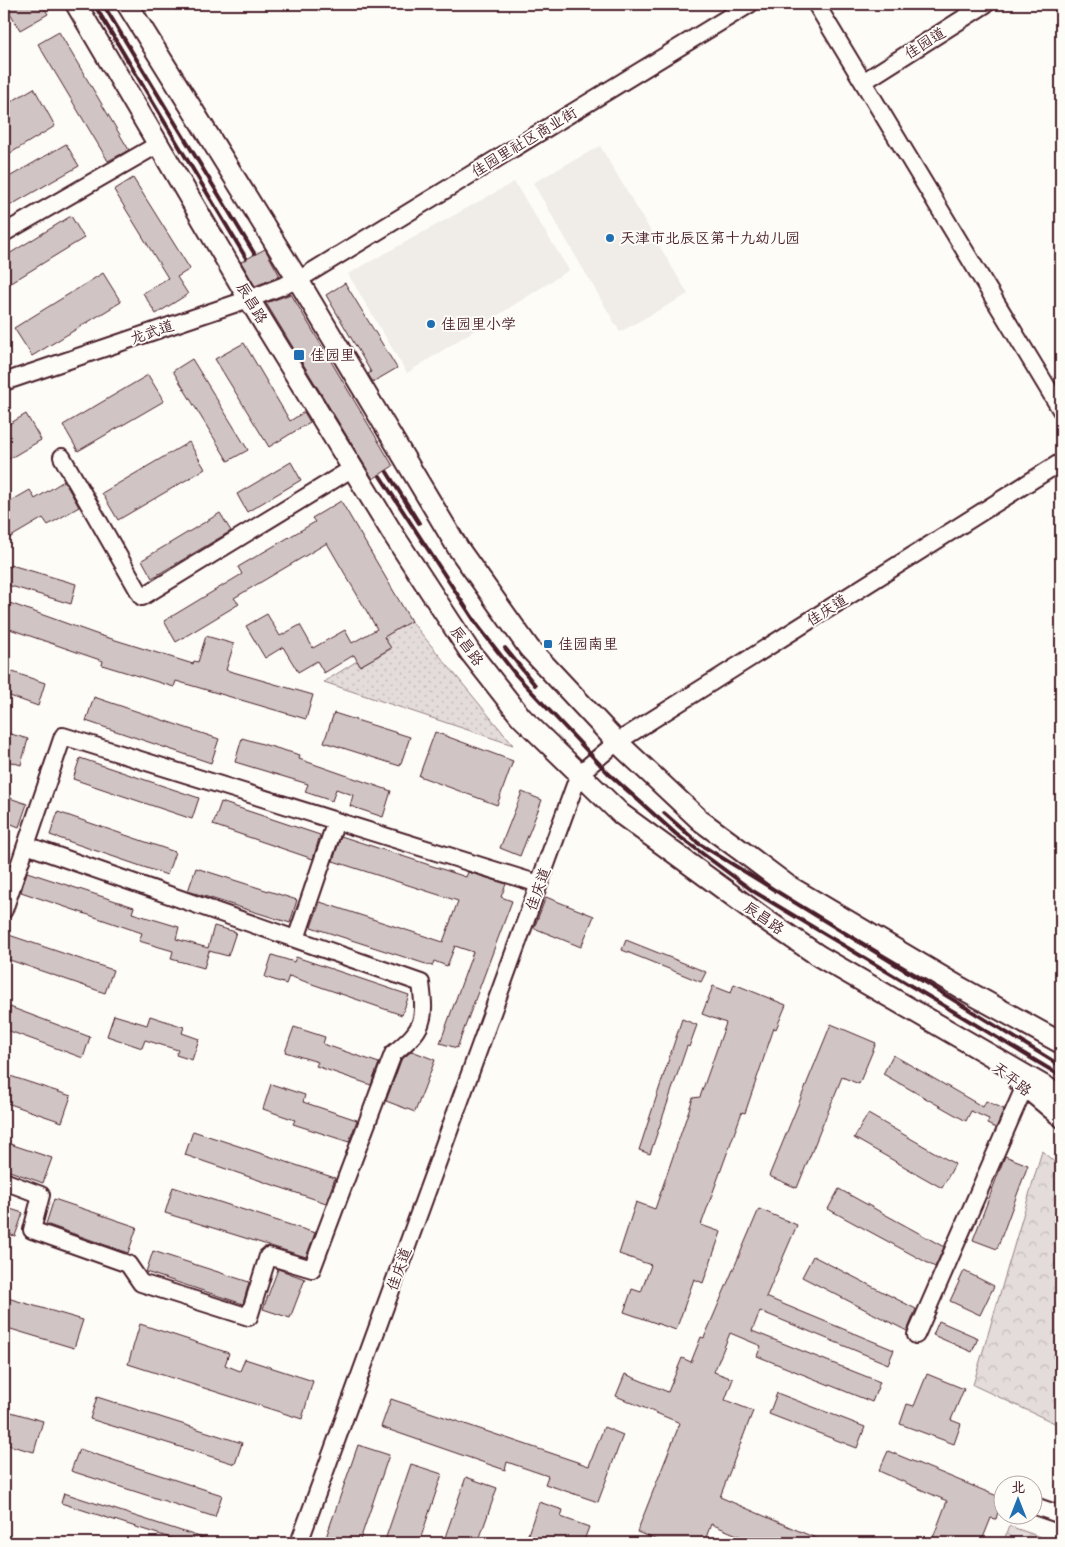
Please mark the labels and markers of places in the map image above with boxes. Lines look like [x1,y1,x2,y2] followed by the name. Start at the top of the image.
[620,229,800,251] place label: 天津市北辰区第十九幼儿园
[604,232,616,244] marker: 天津市北辰区第十九幼儿园
[441,315,516,337] place label: 佳园里小学
[425,318,437,330] marker: 佳园里小学
[310,346,355,368] place label: 佳园里
[292,348,306,362] marker: 佳园里
[558,635,618,657] place label: 佳园南里
[542,638,554,650] marker: 佳园南里

